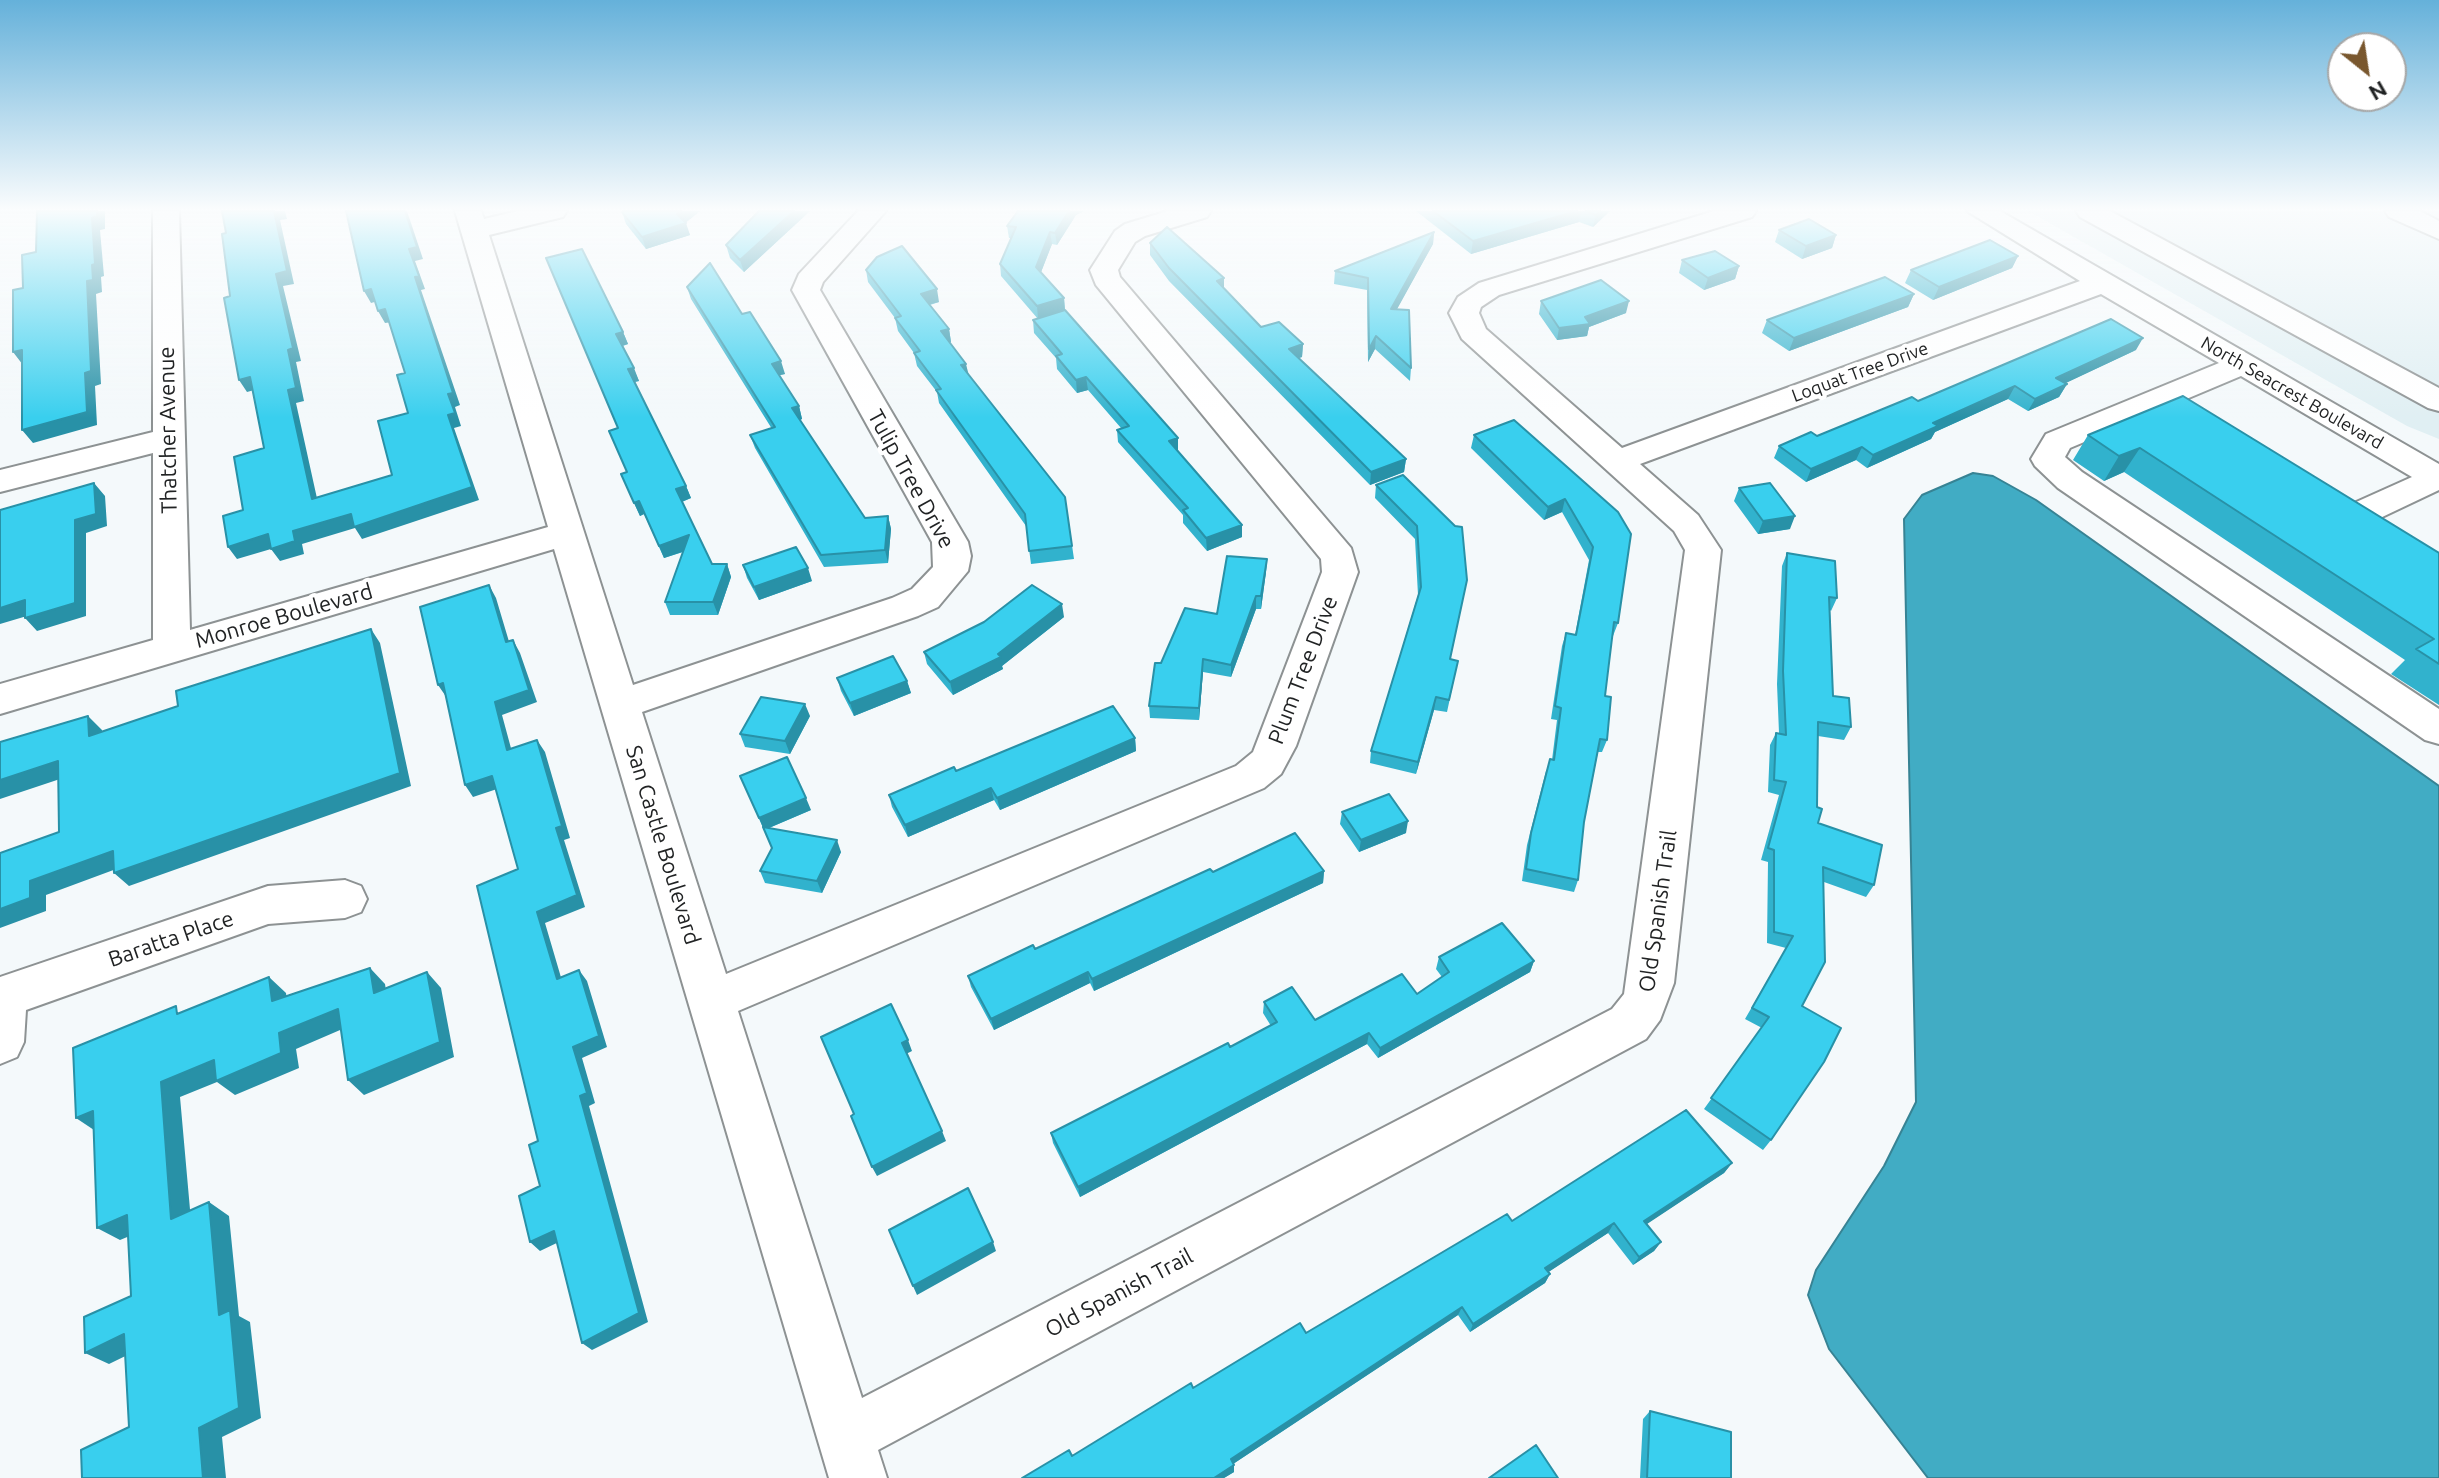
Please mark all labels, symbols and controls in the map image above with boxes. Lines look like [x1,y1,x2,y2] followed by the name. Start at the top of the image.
[2327,32,2407,112] north arrow
[2365,77,2392,106] text: N
[2197,332,2387,454] street label: North Seacrest Boulevard
[1789,337,1931,407] street label: Loquat Tree Drive
[153,346,183,514] street label: Thatcher Avenue
[862,405,960,553] street label: Tulip Tree Drive
[192,578,376,654] street label: Monroe Boulevard
[1263,592,1343,748] street label: Plum Tree Drive
[620,742,706,948] street label: San Castle Boulevard
[1634,828,1682,994] street label: Old Spanish Trail
[105,905,237,973] street label: Baratta Place
[1041,1243,1197,1343] street label: Old Spanish Trail

